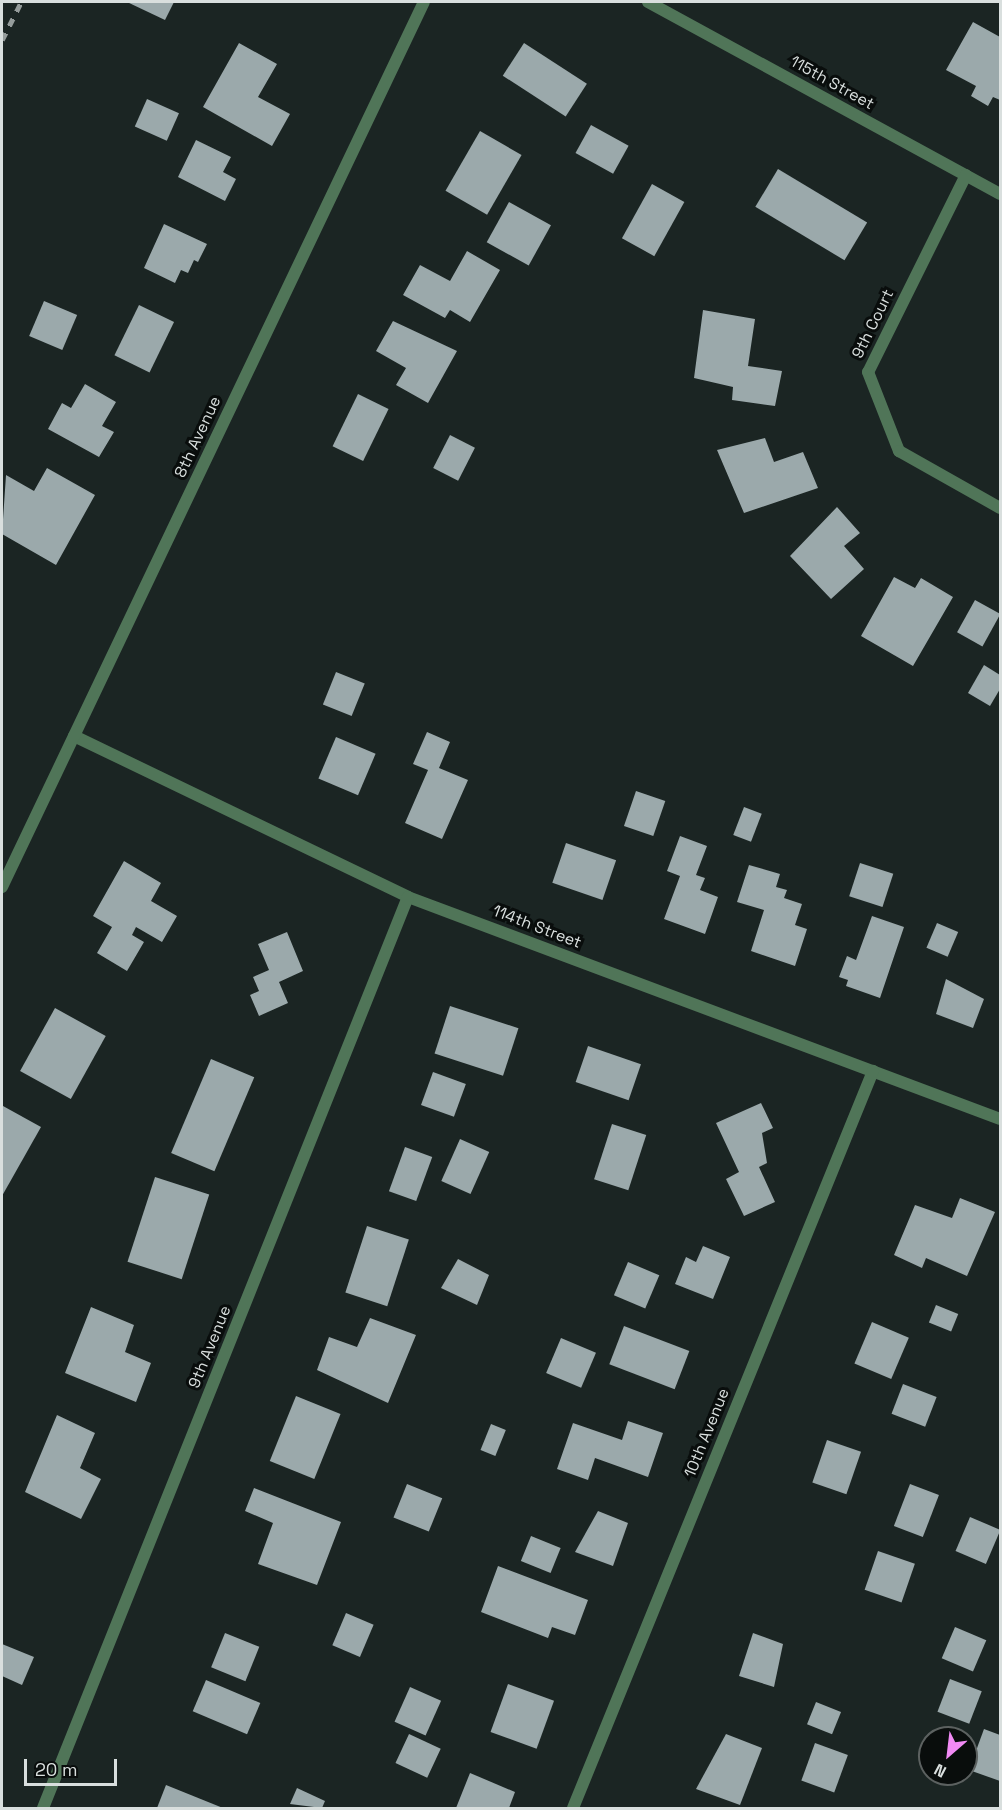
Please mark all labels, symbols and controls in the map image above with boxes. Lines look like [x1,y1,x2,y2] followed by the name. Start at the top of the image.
[787,52,877,114] street label: 115th Street
[848,286,898,362] street label: 9th Court
[171,393,225,481] street label: 8th Avenue
[490,901,584,953] street label: 114th Street
[185,1303,235,1391] street label: 9th Avenue
[680,1385,734,1481] street label: 10th Avenue
[918,1726,978,1786] north arrow
[27,1747,120,1785] scale bar
[35,1758,78,1781] text: 20 m
[931,1759,950,1782] text: N

